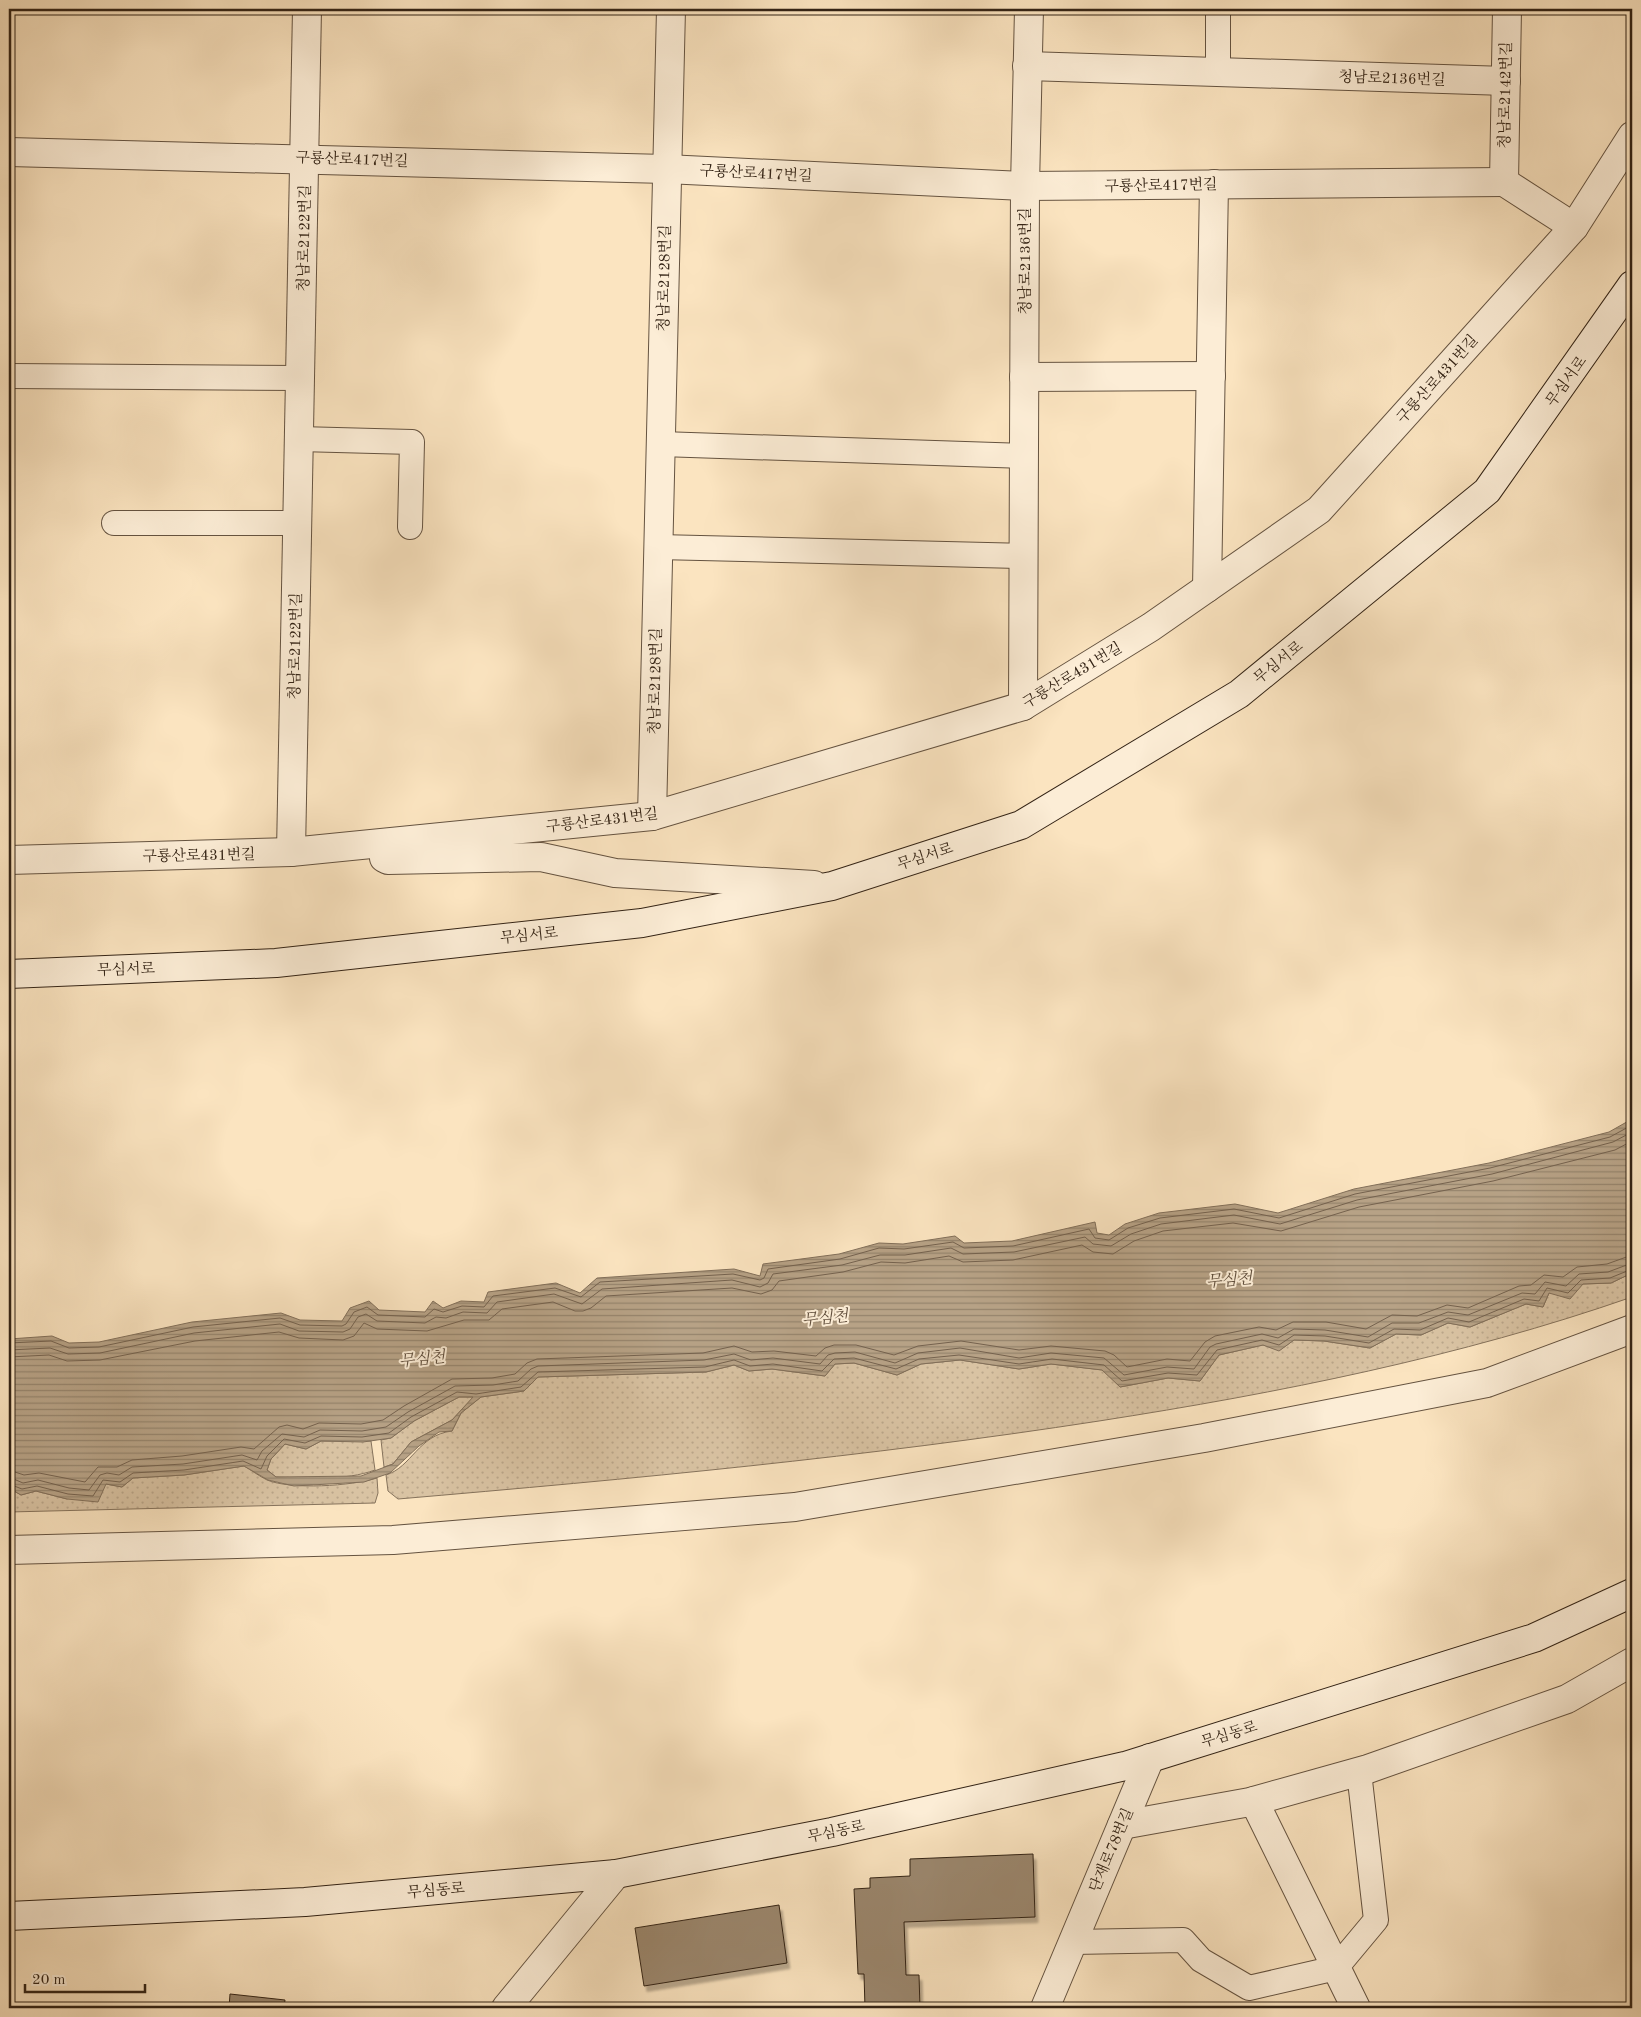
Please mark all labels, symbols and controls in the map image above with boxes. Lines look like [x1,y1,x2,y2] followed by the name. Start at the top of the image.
[1496,41,1515,149] street label: 청남로2142번길
[1338,68,1446,89] street label: 청남로2136번길
[295,149,409,170] street label: 구룡산로417번길
[699,162,813,185] street label: 구룡산로417번길
[1104,176,1218,195] street label: 구룡산로417번길
[295,184,314,292] street label: 청남로2122번길
[1017,207,1034,315] street label: 청남로2136번길
[655,224,674,332] street label: 청남로2128번길
[1393,332,1482,427] street label: 구룡산로431번길
[1542,352,1591,410] street label: 무심서로
[286,592,305,700] street label: 청남로2122번길
[646,627,665,735] street label: 청남로2128번길
[1250,637,1307,687] street label: 무심서로
[1019,639,1125,712] street label: 구룡산로431번길
[545,805,659,836] street label: 구룡산로431번길
[895,839,956,874] street label: 무심서로
[142,846,256,865] street label: 구룡산로431번길
[499,924,559,947] street label: 무심서로
[97,960,156,979] street label: 무심서로
[1205,1269,1255,1291] water label: 무심천
[801,1306,851,1329] water label: 무심천
[398,1347,448,1370] water label: 무심천
[1199,1718,1260,1751] street label: 무심동로
[1086,1806,1137,1895] street label: 단재로78번길
[806,1817,867,1846] street label: 무심동로
[406,1879,466,1901] street label: 무심동로
[25,1962,145,1994] scale bar
[32,1973,66,1988] text: 20 m

